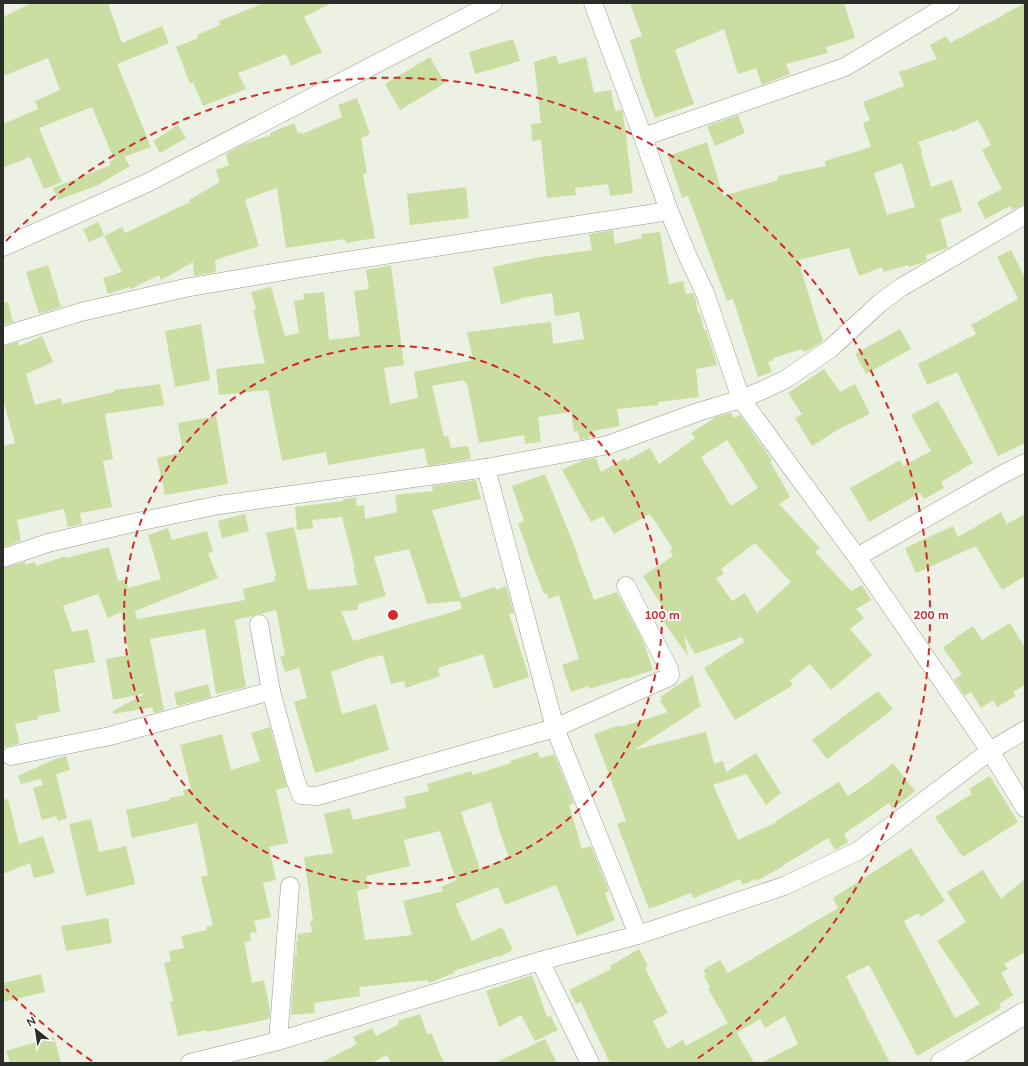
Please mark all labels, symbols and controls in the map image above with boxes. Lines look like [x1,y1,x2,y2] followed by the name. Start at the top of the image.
[644,607,680,622] text: 100 m
[913,607,949,622] text: 200 m
[386,608,400,622] centre of rings
[16,1010,56,1050] north arrow
[24,1013,38,1029] text: N

